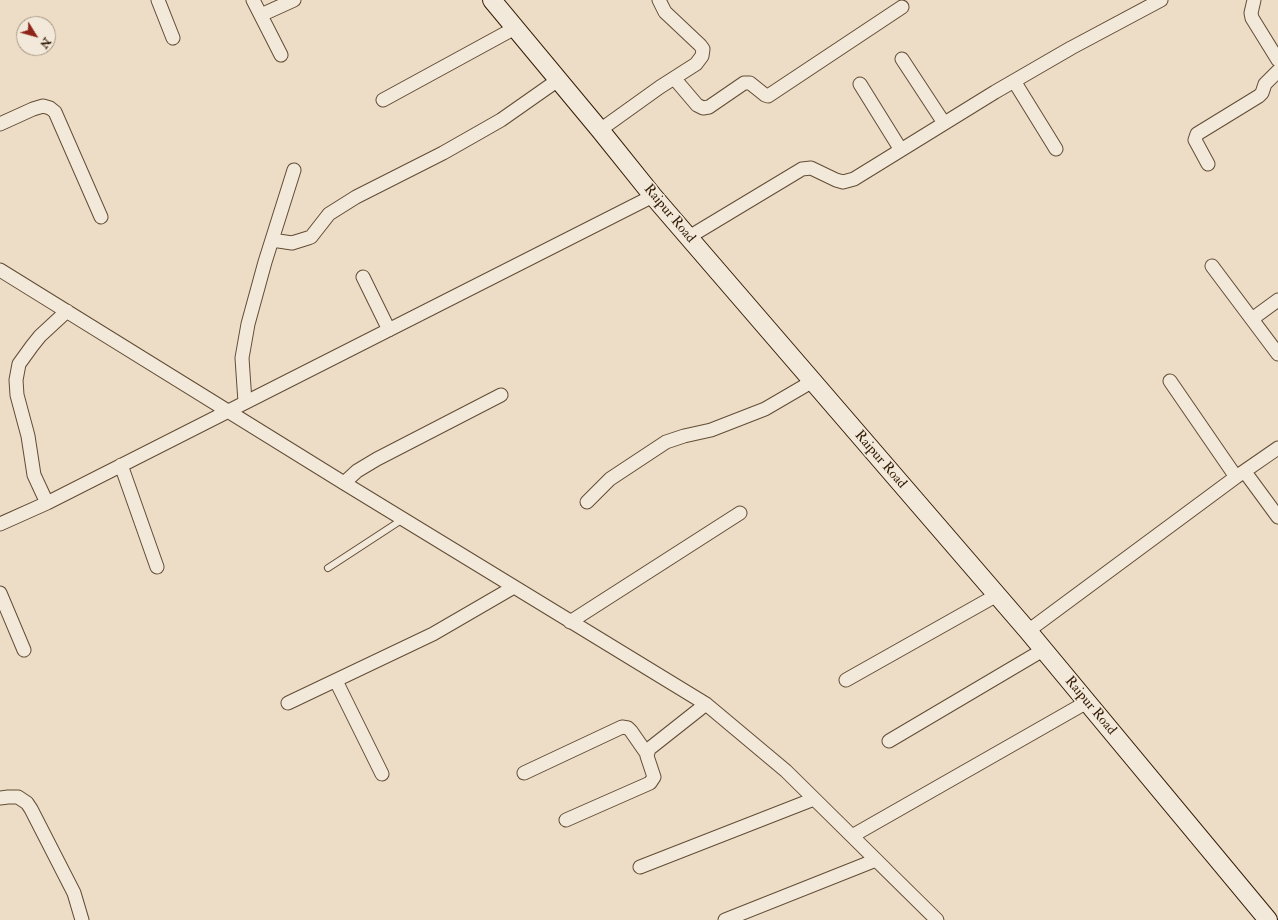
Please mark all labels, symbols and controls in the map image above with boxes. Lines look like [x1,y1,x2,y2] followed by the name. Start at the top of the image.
[16,16,56,56] north arrow
[37,35,53,51] text: N
[640,181,698,247] street label: Raipur Road
[850,428,910,492] street label: Raipur Road
[1061,673,1119,739] street label: Raipur Road

